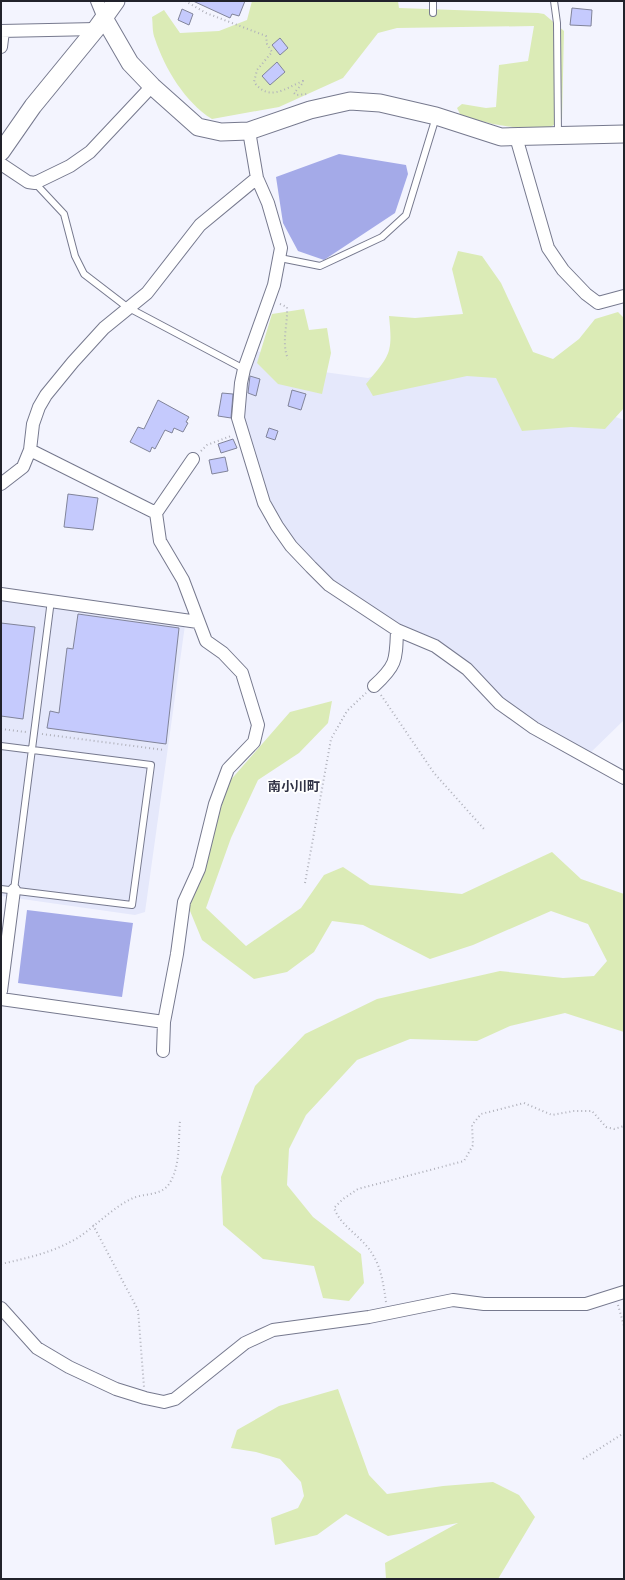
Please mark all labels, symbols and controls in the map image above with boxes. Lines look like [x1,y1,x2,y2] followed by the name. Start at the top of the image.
[268,777,320,795] district label: 南小川町

